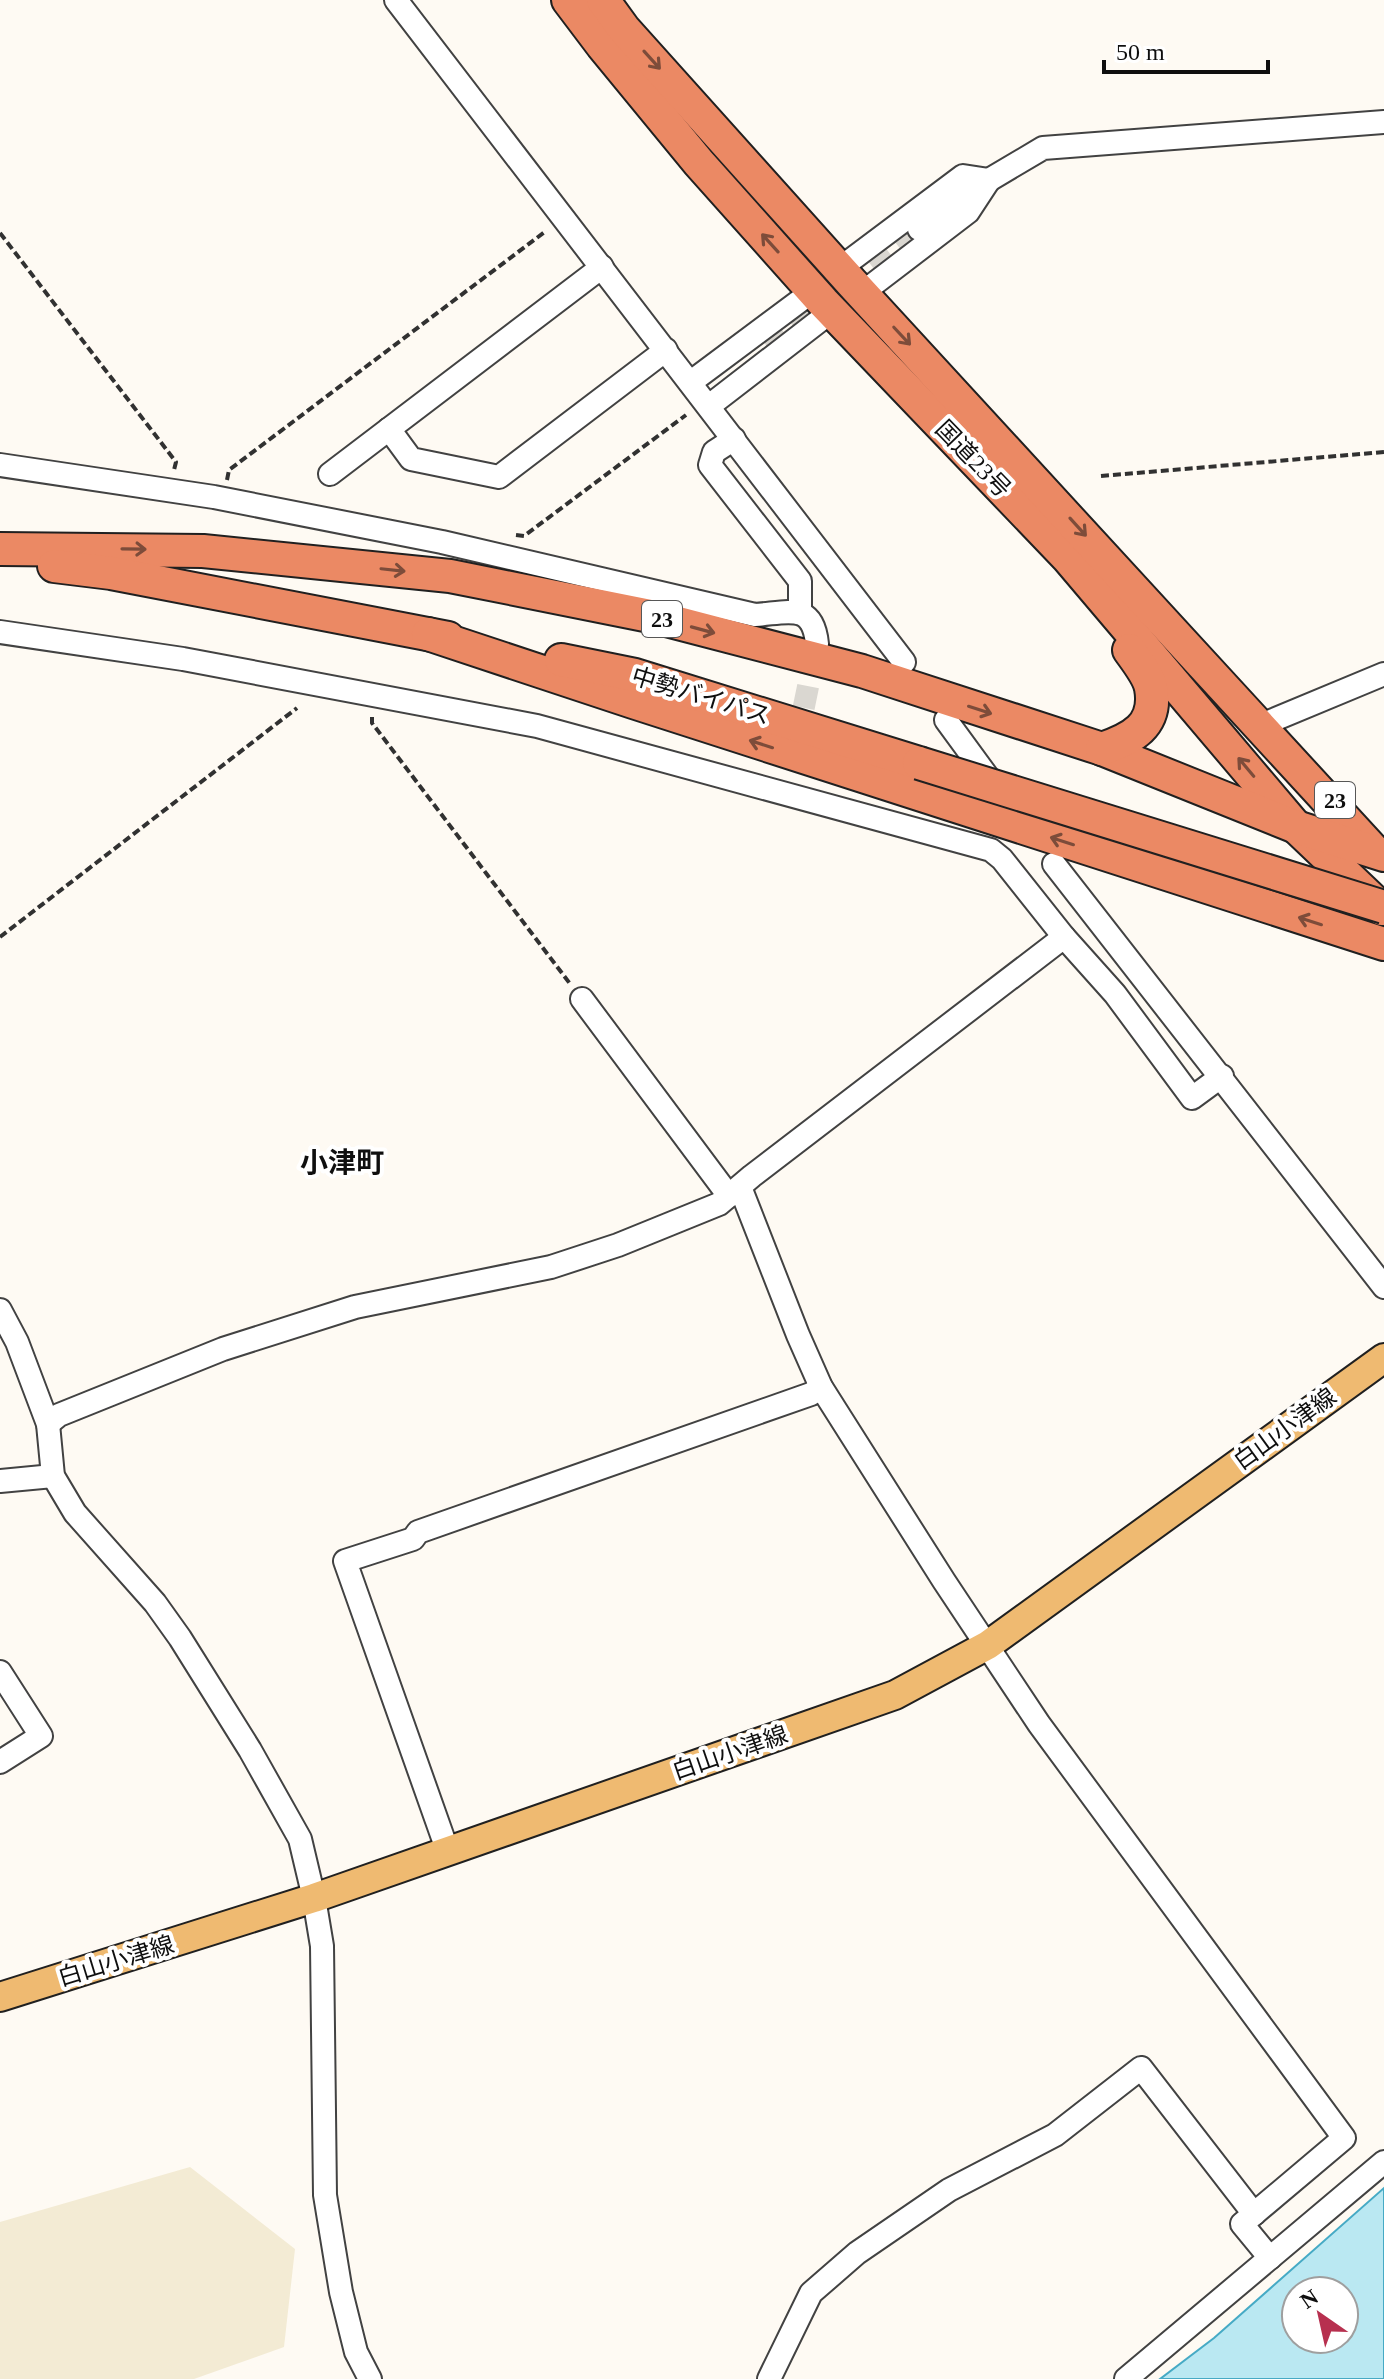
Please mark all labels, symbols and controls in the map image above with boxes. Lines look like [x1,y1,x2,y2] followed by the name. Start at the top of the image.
[1104,24,1268,74] scale bar
[1116,39,1165,65] text: 50 m
[643,50,661,70] one-way arrow
[761,233,780,253] one-way arrow
[892,326,910,346] one-way arrow
[930,415,1016,503] street label: 国道23号
[1069,517,1087,537] one-way arrow
[120,542,147,557] one-way arrow
[379,563,406,578] one-way arrow
[642,601,682,637] road number: 23
[690,623,715,638] one-way arrow
[629,663,773,729] street label: 中勢バイパス
[967,703,992,718] one-way arrow
[749,736,775,751] one-way arrow
[1237,757,1255,778] one-way arrow
[1315,782,1355,818] road number: 23
[1050,833,1075,847] one-way arrow
[1297,913,1323,928] one-way arrow
[300,1147,384,1178] district label: 小津町
[1229,1383,1341,1475] street label: 白山小津線
[669,1721,791,1785] street label: 白山小津線
[55,1931,177,1991] street label: 白山小津線
[1280,2275,1360,2355] north arrow
[1296,2284,1323,2314] text: N

